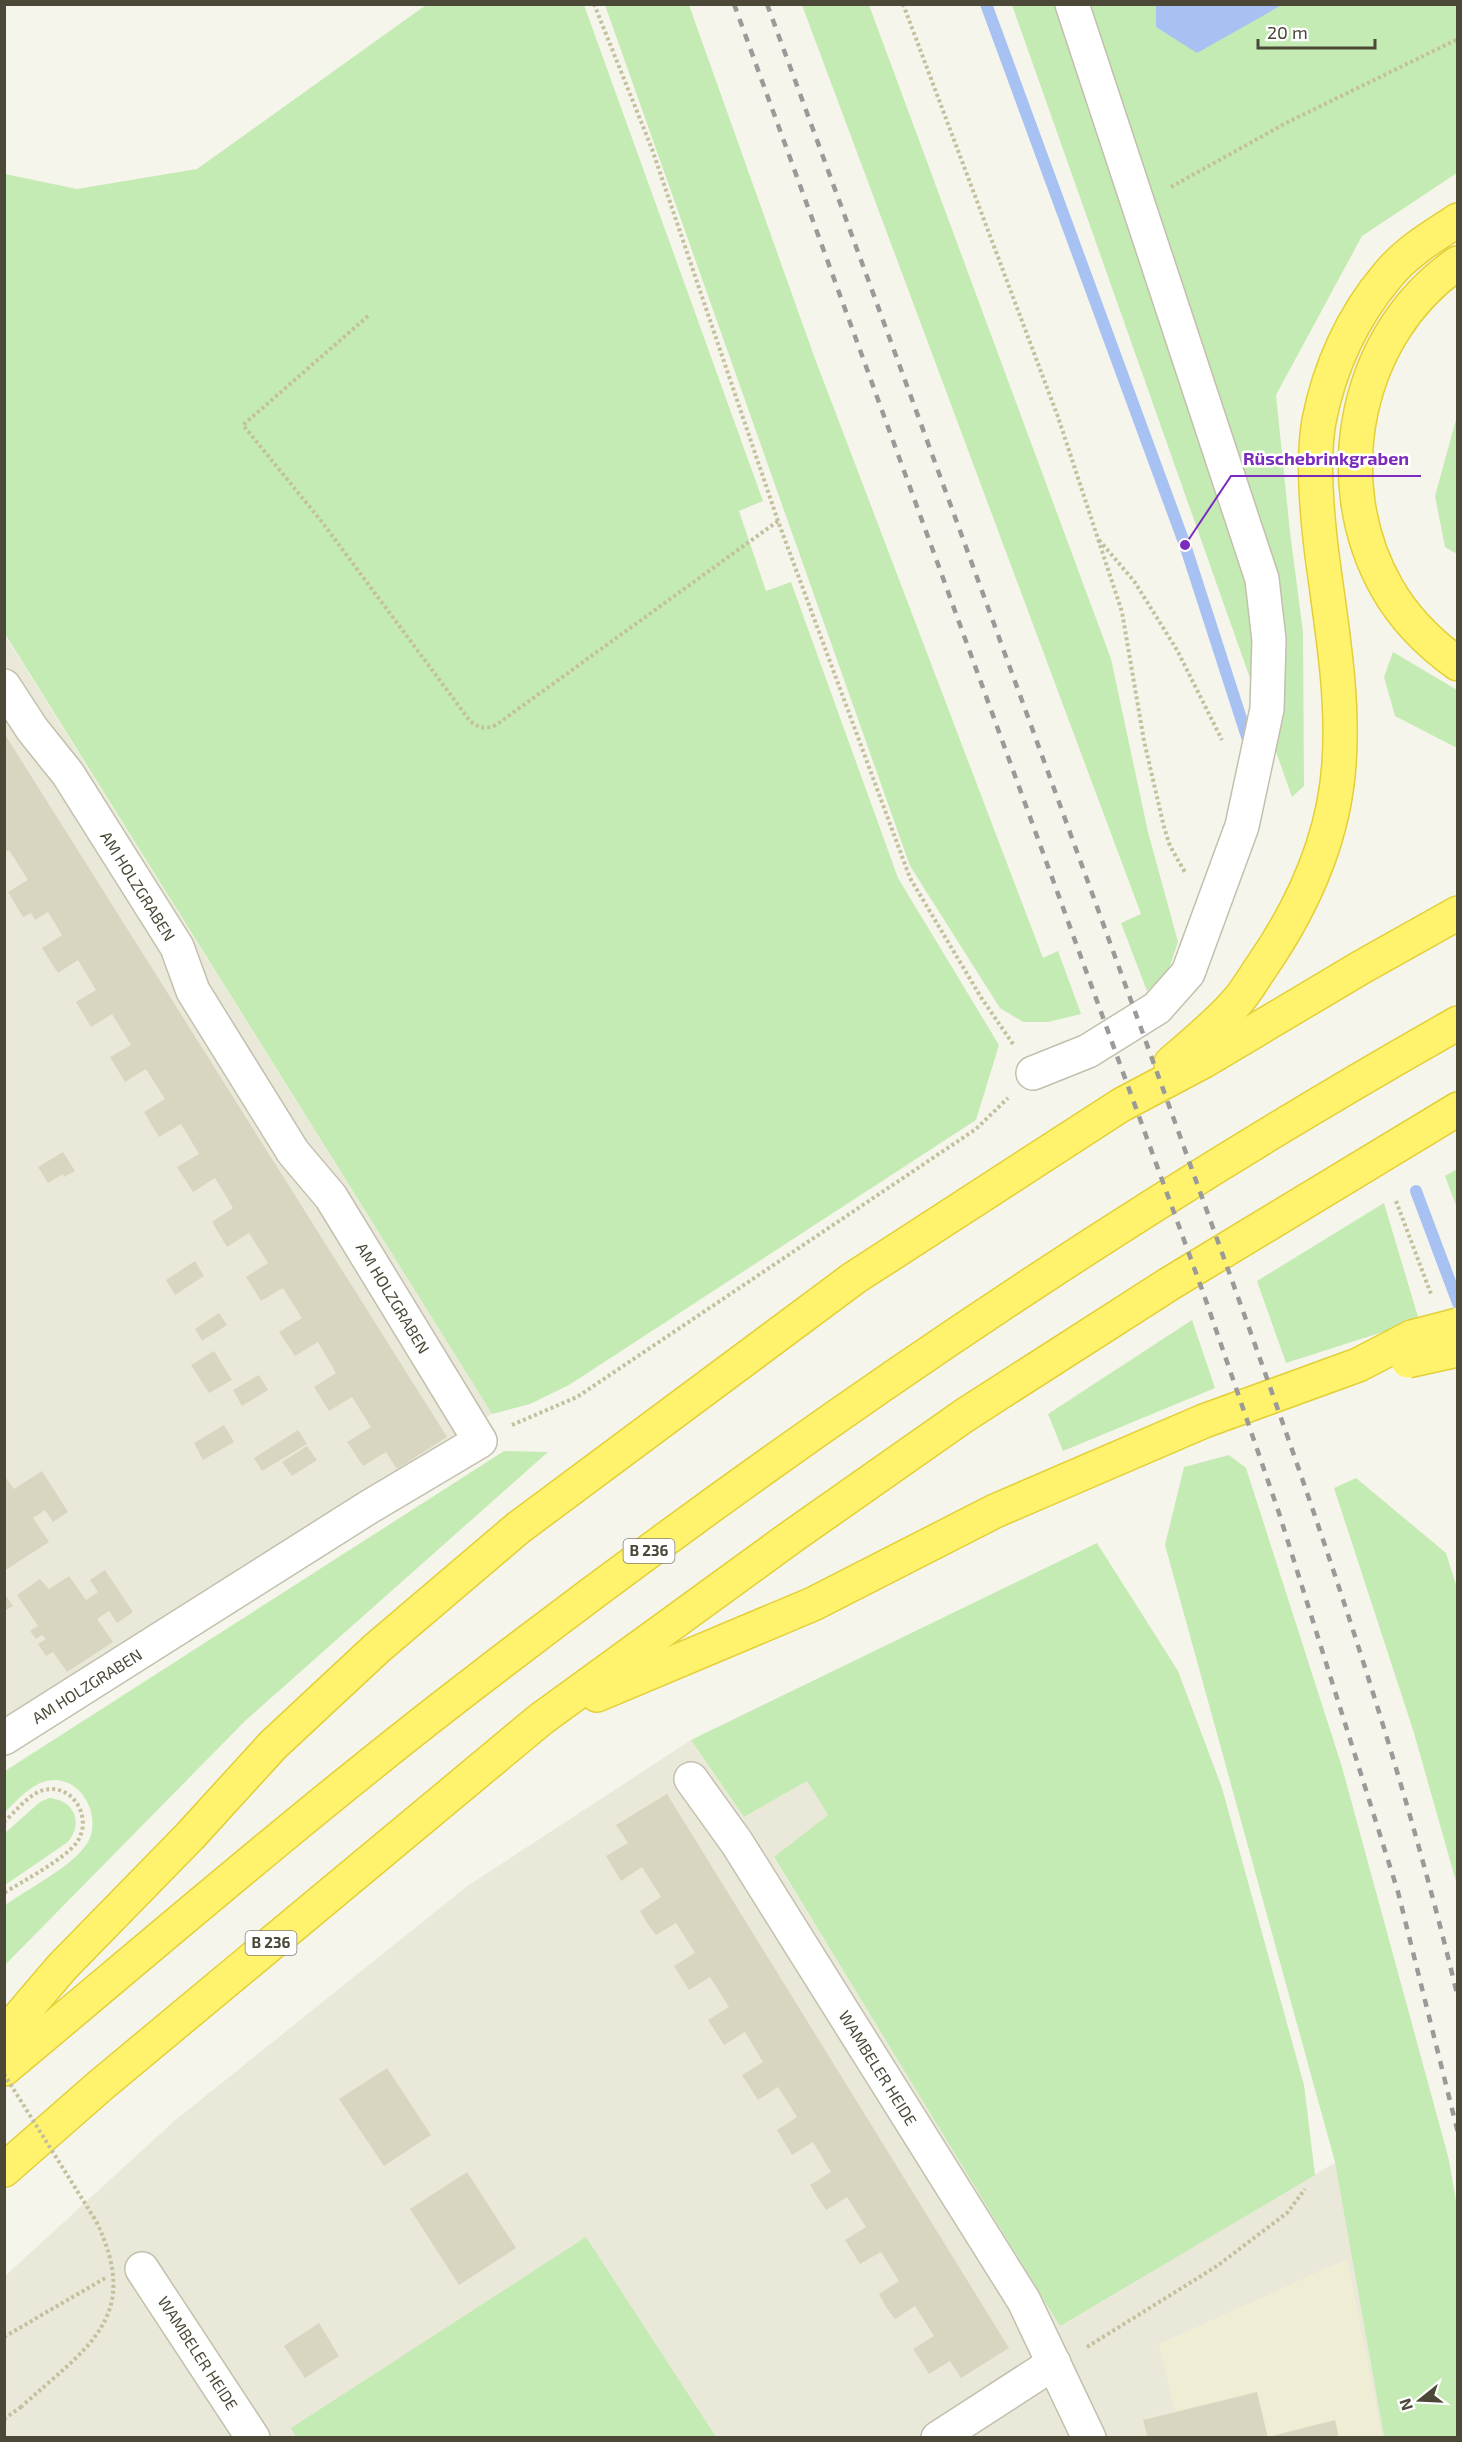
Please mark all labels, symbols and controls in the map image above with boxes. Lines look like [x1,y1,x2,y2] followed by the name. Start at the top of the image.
[1258,12,1375,50] scale bar
[1267,21,1308,43] text: 20 m
[1231,440,1421,476] callout: Rüschebrinkgraben
[1243,447,1409,469] text: Rüschebrinkgraben
[97,827,180,944] street label: AM HOLZGRABEN
[353,1239,434,1357] street label: AM HOLZGRABEN
[624,1539,674,1563] road number: B 236
[28,1644,145,1727] street label: AM HOLZGRABEN
[246,1931,296,1955] road number: B 236
[835,2007,921,2129] street label: WAMBELER HEIDE
[155,2292,242,2413] street label: WAMBELER HEIDE
[1390,2370,1450,2430] north arrow
[1394,2396,1416,2413] text: N

